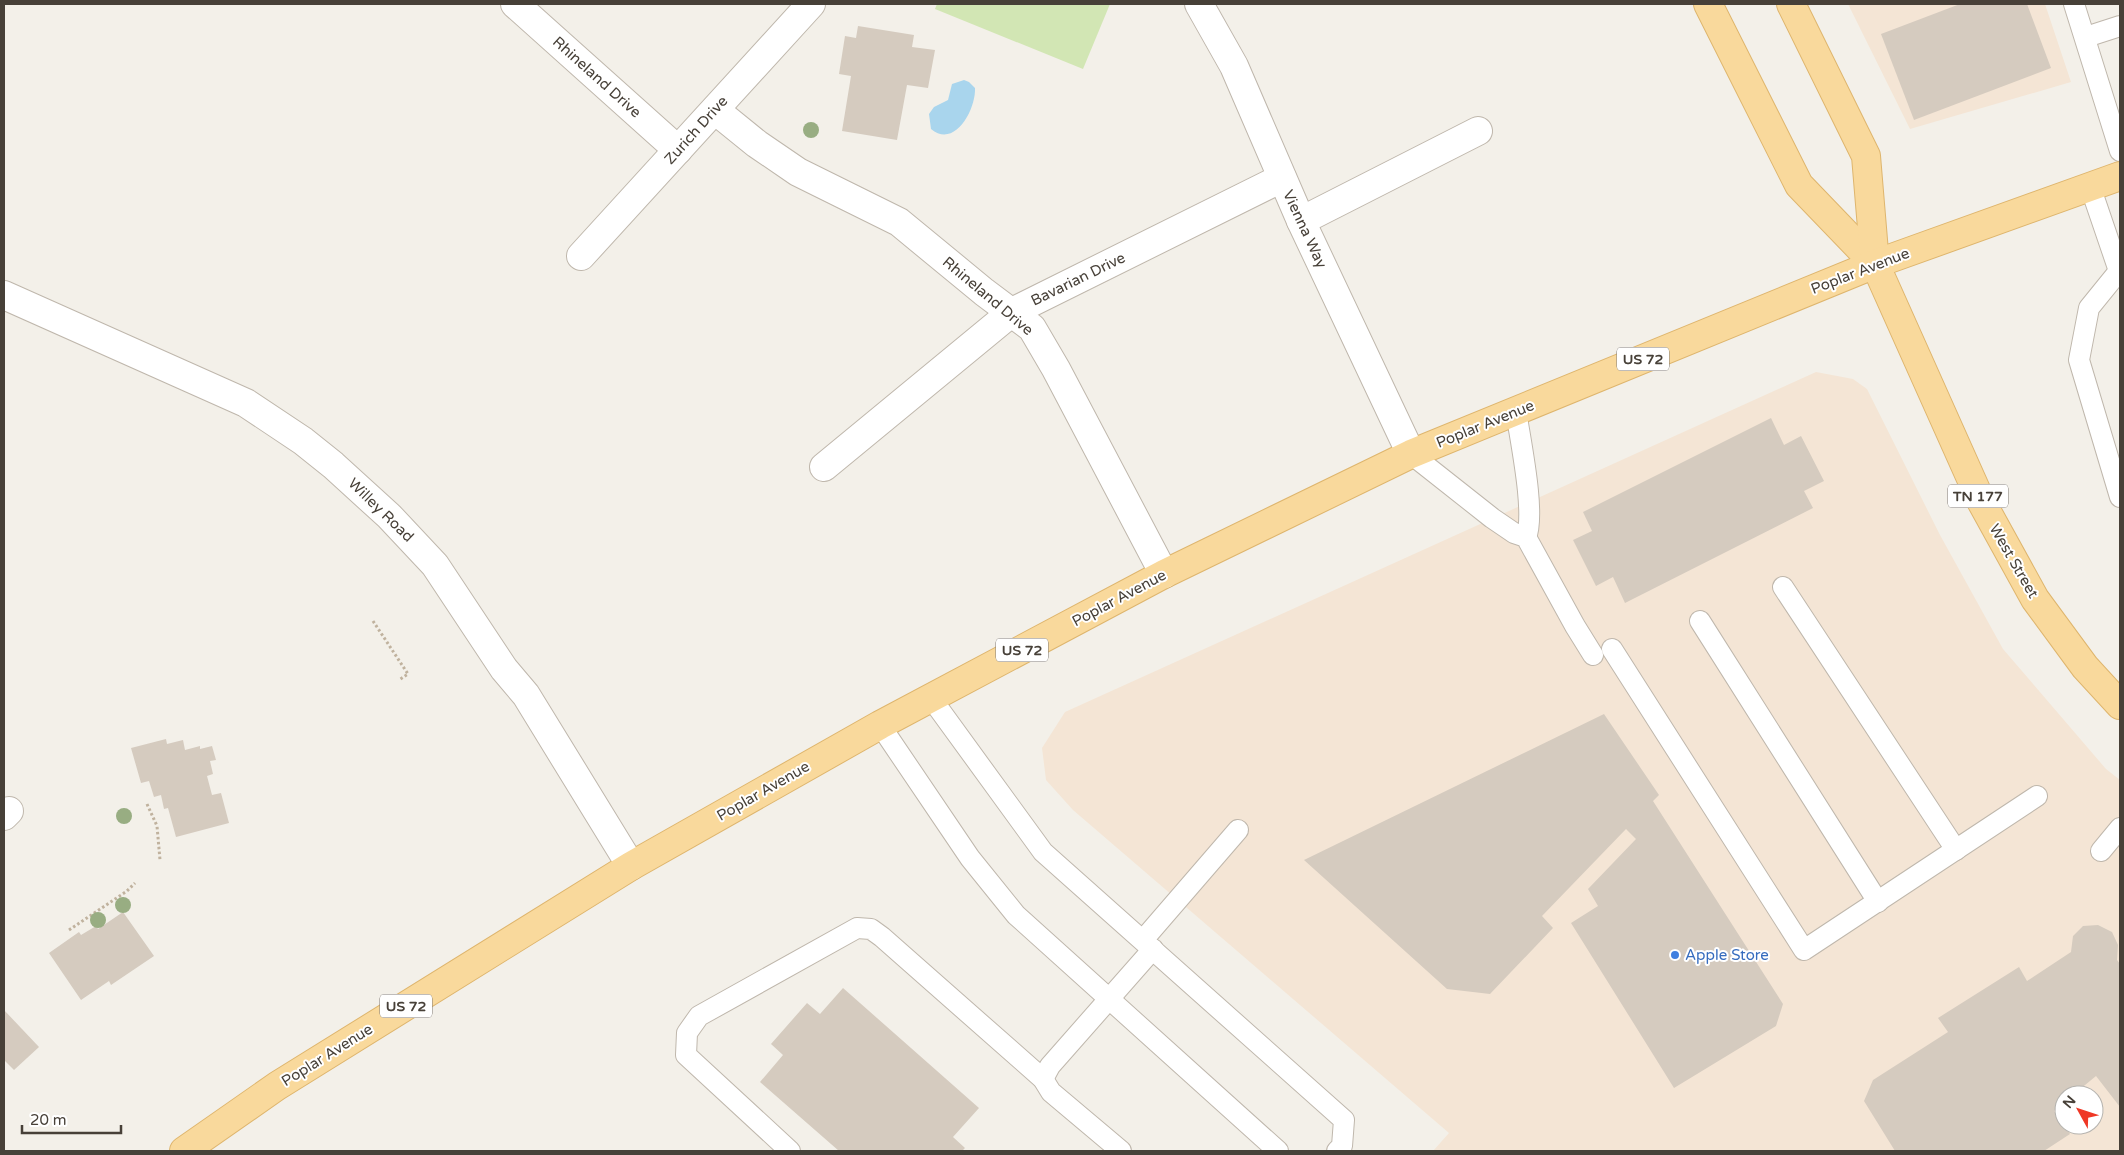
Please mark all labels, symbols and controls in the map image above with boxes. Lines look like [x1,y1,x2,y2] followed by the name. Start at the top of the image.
[549,33,645,121] street label: Rhineland Drive
[660,92,732,168] street label: Zurich Drive
[1279,187,1331,271] street label: Vienna Way
[1808,244,1912,298] street label: Poplar Avenue
[1028,248,1128,310] street label: Bavarian Drive
[939,253,1037,339] street label: Rhineland Drive
[1617,348,1669,370] road number: US 72
[1433,396,1537,452] street label: Poplar Avenue
[344,474,418,546] street label: Willey Road
[1948,484,2008,508] road number: TN 177
[1986,521,2043,602] street label: West Street
[1069,566,1169,630] street label: Poplar Avenue
[996,638,1048,662] road number: US 72
[713,757,813,825] street label: Poplar Avenue
[1685,946,1769,964] place label: Apple Store
[1669,949,1681,961] marker: Apple Store
[380,994,432,1018] road number: US 72
[278,1020,376,1090] street label: Poplar Avenue
[2054,1085,2104,1135] north arrow
[2059,1092,2080,1112] text: N
[22,1102,121,1134] scale bar
[30,1111,67,1129] text: 20 m

